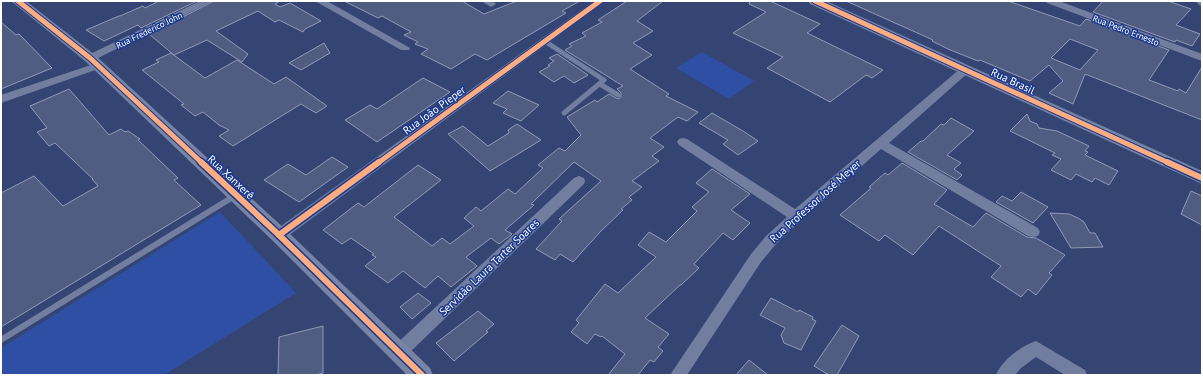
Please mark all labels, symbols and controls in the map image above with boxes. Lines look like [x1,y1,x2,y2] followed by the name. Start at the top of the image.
[114,9,184,51] street label: Rua Frederico John
[1091,12,1161,48] street label: Rua Pedro Ernesto
[989,65,1038,98] street label: Rua Brasil
[400,82,468,137] street label: Rua João Pieper
[205,152,258,202] street label: Rua Xanxerê
[767,156,864,246] street label: Rua Professor José Meyer
[436,215,542,319] street label: Servidão Laura Tarter Soares

